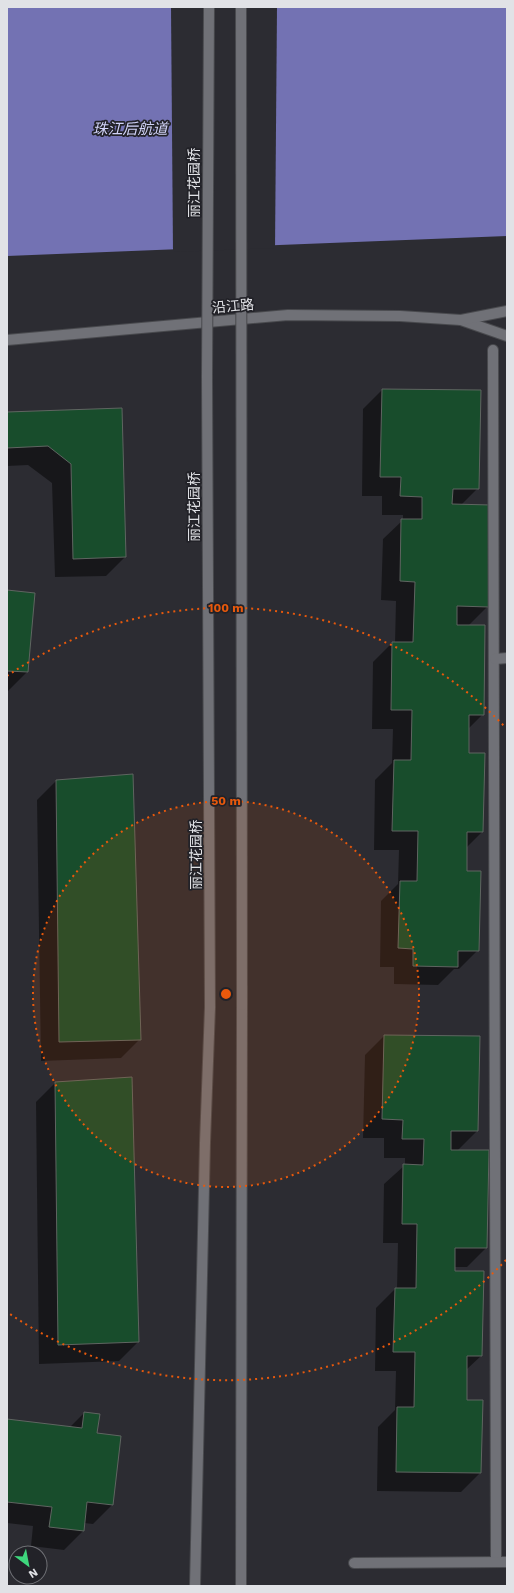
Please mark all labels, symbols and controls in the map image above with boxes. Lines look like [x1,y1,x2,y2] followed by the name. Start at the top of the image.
[92,120,169,138] water label: 珠江后航道
[186,148,202,218] street label: 丽江花园桥
[211,296,255,316] street label: 沿江路
[186,472,202,542] street label: 丽江花园桥
[208,601,244,615] text: 100 m
[211,794,241,808] text: 50 m
[188,820,204,890] street label: 丽江花园桥
[219,987,233,1001] centre of rings
[8,1545,48,1585] north arrow
[26,1565,40,1581] text: N

